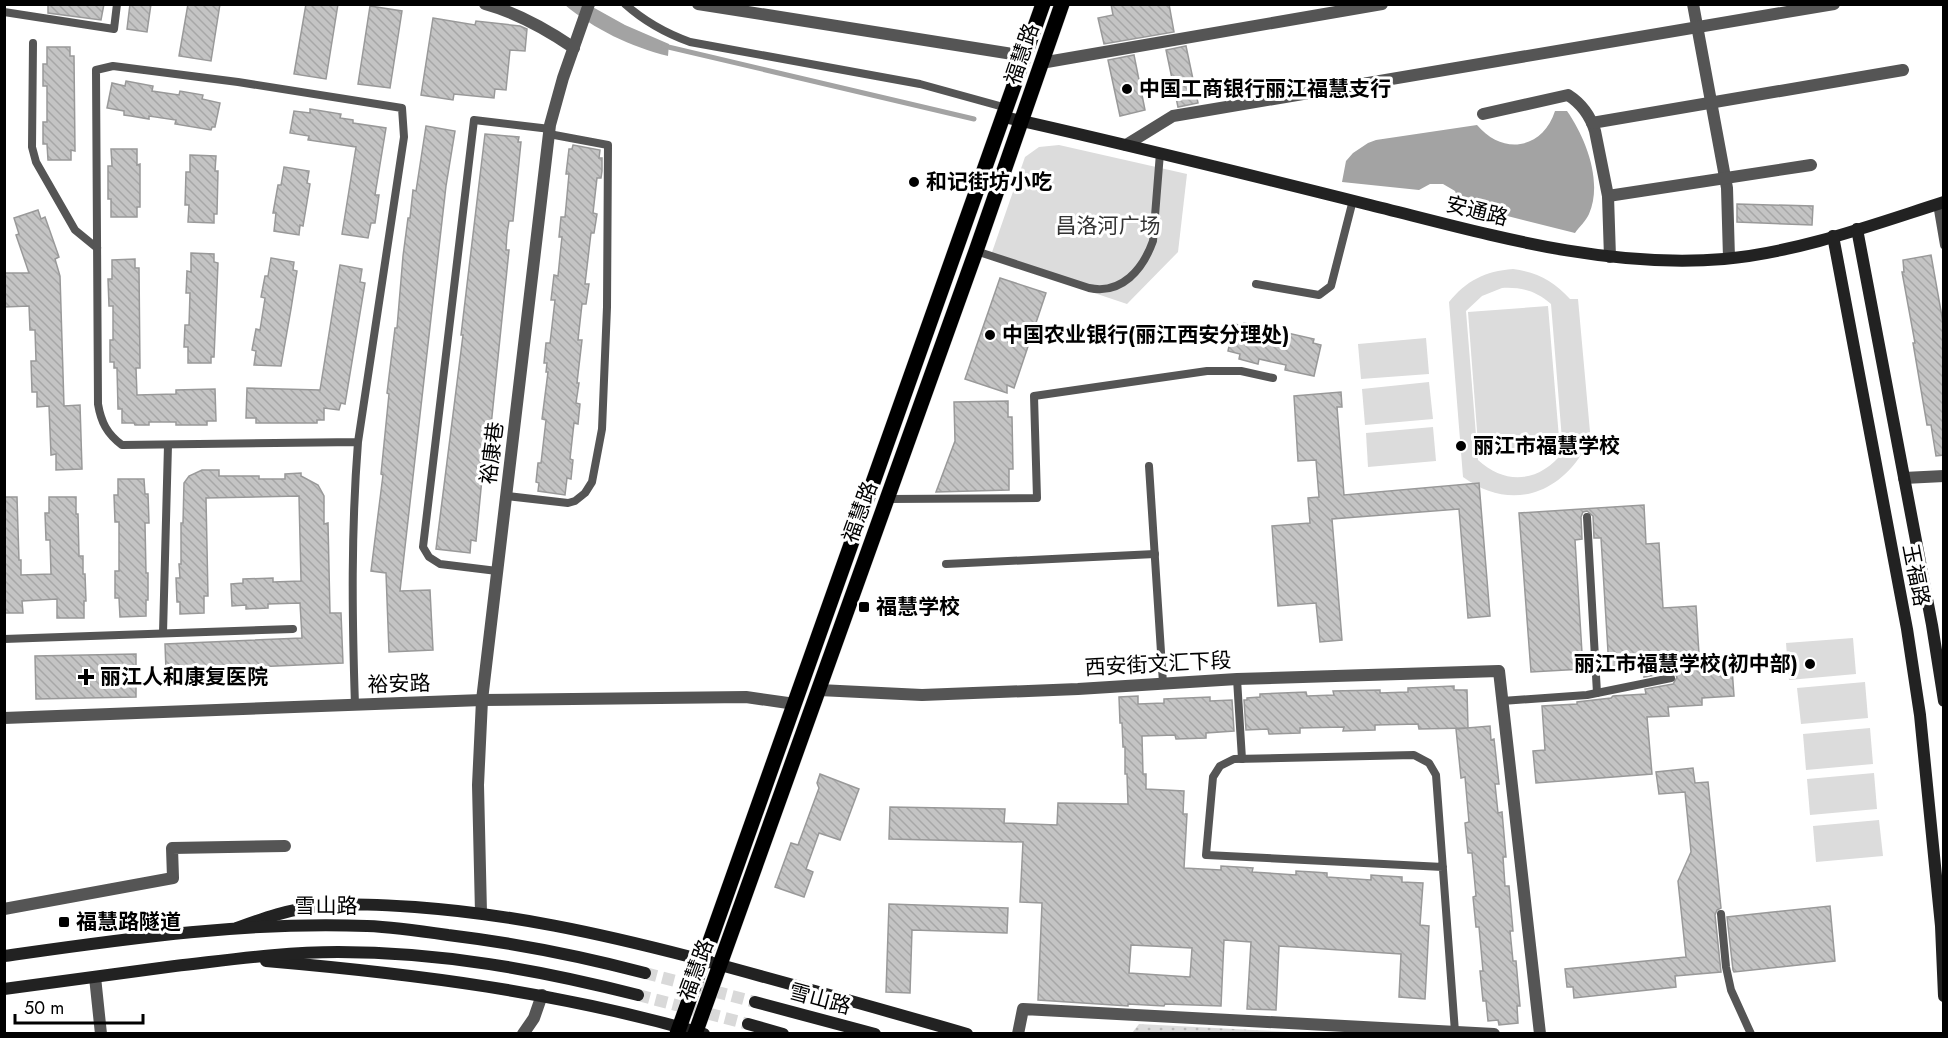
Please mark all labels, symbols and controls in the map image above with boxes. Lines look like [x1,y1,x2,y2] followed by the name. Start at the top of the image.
[998,19,1046,89] street label: 福慧路
[1139,74,1391,104] place label: 中国工商银行丽江福慧支行
[1120,82,1134,96] marker: 中国工商银行丽江福慧支行
[926,167,1052,197] place label: 和记街坊小吃
[907,175,921,189] marker: 和记街坊小吃
[1443,189,1511,233] street label: 安通路
[1056,211,1161,241] park label: 昌洛河广场
[1002,320,1289,350] place label: 中国农业银行(丽江西安分理处)
[983,328,997,342] marker: 中国农业银行(丽江西安分理处)
[473,420,511,486] street label: 裕康巷
[1473,431,1620,461] place label: 丽江市福慧学校
[1454,439,1468,453] marker: 丽江市福慧学校
[835,477,885,547] street label: 福慧路
[1895,541,1937,609] street label: 玉福路
[876,592,960,622] place label: 福慧学校
[857,600,871,614] marker: 福慧学校
[1084,645,1232,683] street label: 西安街文汇下段
[1574,649,1798,679] place label: 丽江市福慧学校(初中部)
[1803,657,1817,671] marker: 丽江市福慧学校(初中部)
[100,662,268,692] place label: 丽江人和康复医院
[77,668,95,686] marker: 丽江人和康复医院
[367,668,431,700] street label: 裕安路
[295,891,358,921] street label: 雪山路
[76,907,181,937] place label: 福慧路隧道
[57,915,71,929] marker: 福慧路隧道
[671,935,721,1005] street label: 福慧路
[786,976,854,1022] street label: 雪山路
[15,987,142,1025] scale bar
[24,995,64,1021] text: 50 m

